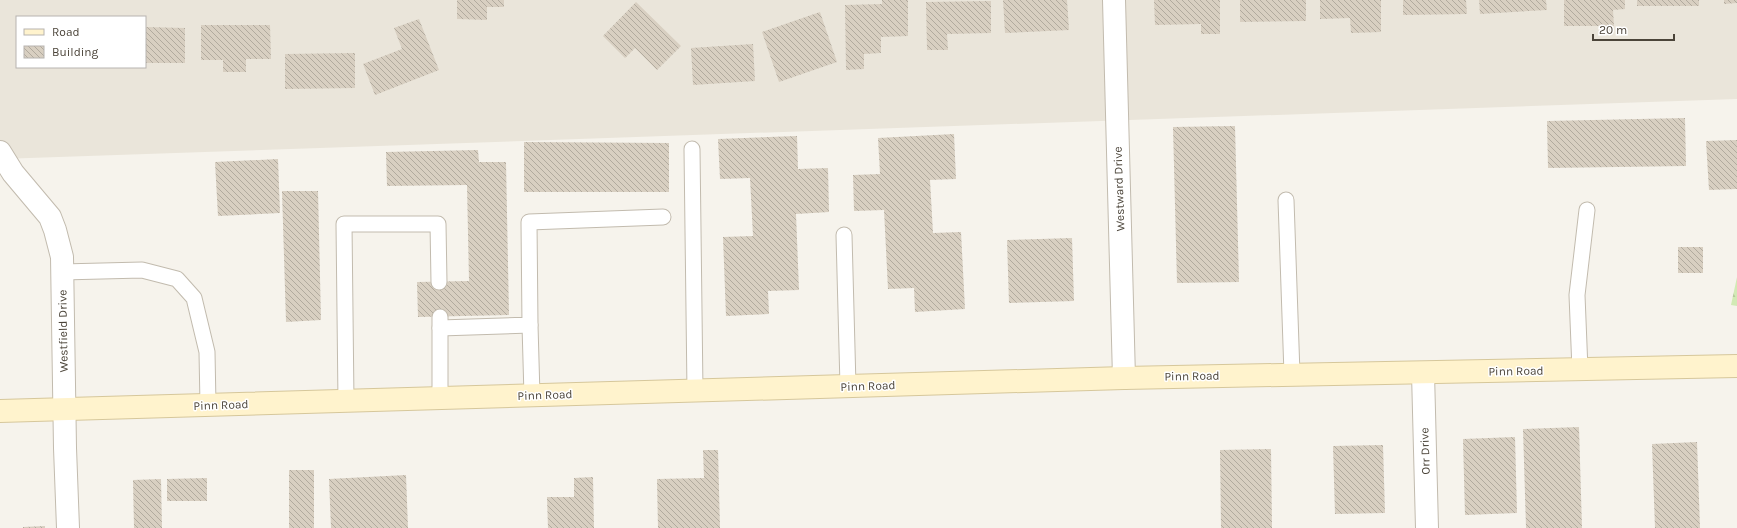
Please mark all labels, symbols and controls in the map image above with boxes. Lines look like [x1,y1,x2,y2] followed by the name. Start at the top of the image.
[16,16,146,68] legend
[1593,16,1674,42] scale bar
[1599,23,1627,37] text: 20 m
[52,25,80,39] text: Road
[52,45,99,59] text: Building
[1111,146,1127,232] street label: Westward Drive
[55,290,71,372] street label: Westfield Drive
[1488,364,1544,378] street label: Pinn Road
[1164,369,1220,383] street label: Pinn Road
[840,378,896,394] street label: Pinn Road
[517,387,573,403] street label: Pinn Road
[193,397,249,413] street label: Pinn Road
[1417,427,1433,475] street label: Orr Drive

